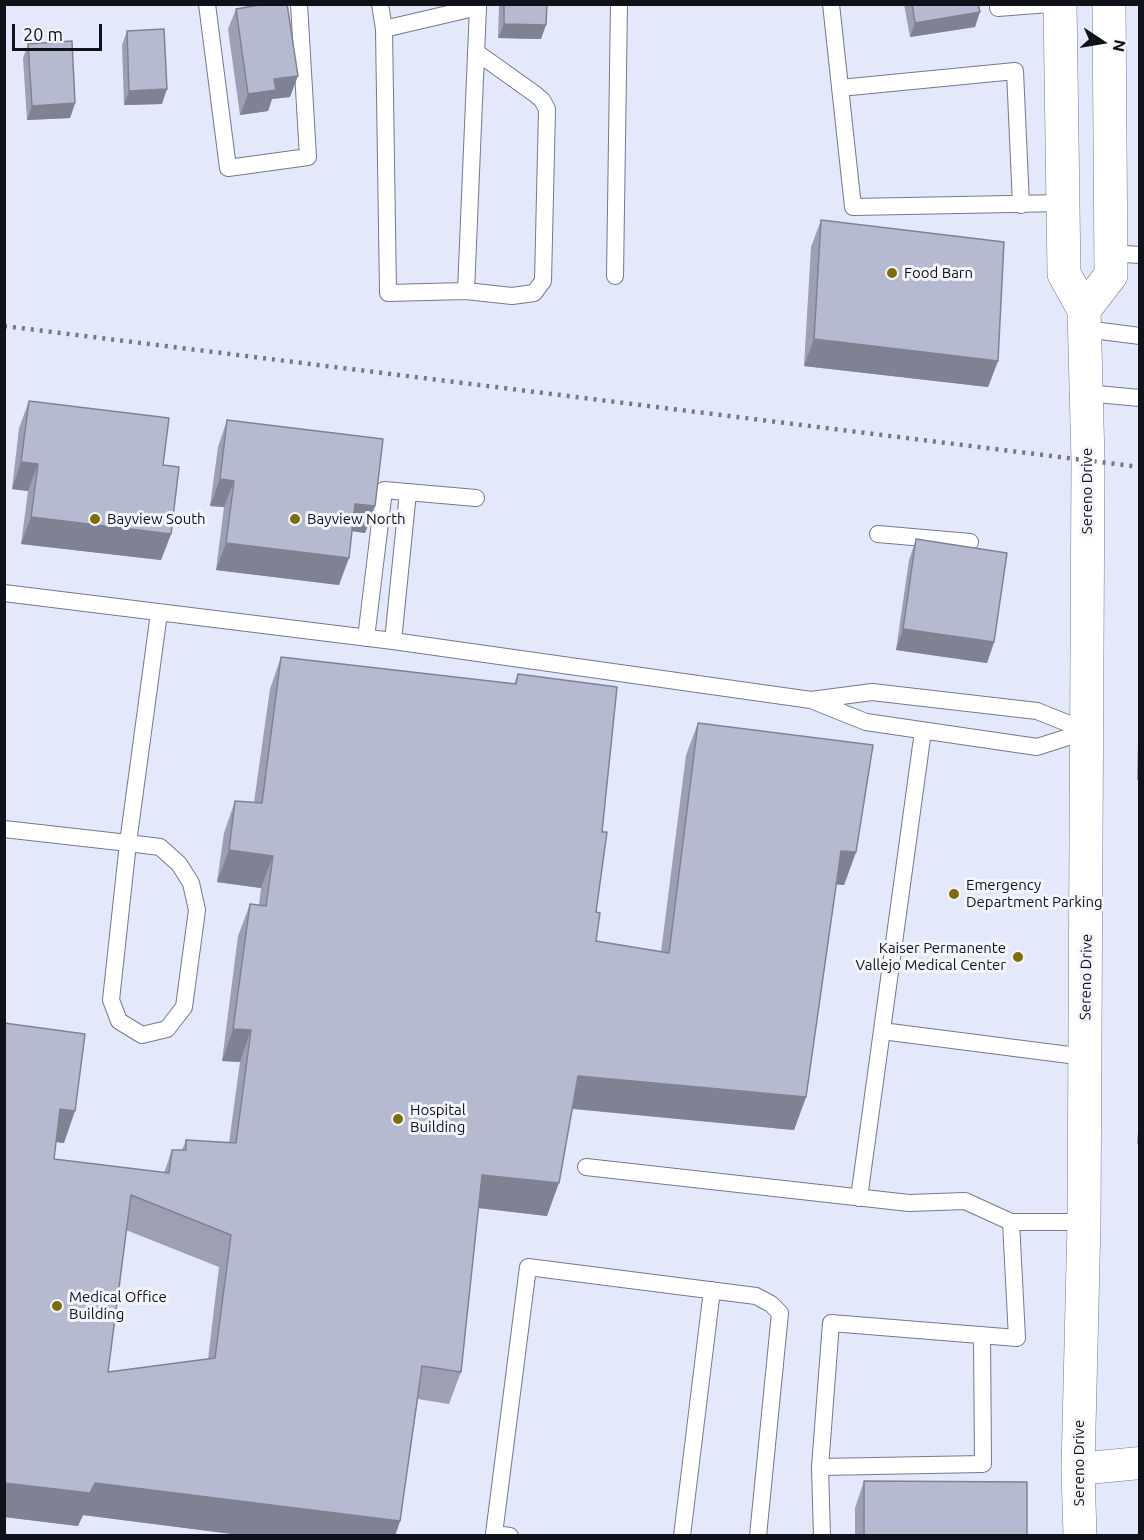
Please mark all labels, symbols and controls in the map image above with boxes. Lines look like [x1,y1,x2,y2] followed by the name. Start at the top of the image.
[15,12,105,50] scale bar
[1072,12,1132,72] north arrow
[23,24,63,44] text: 20 m
[1110,38,1130,53] text: N
[904,264,973,282] place label: Food Barn
[885,266,899,280] marker: Food Barn
[1078,448,1096,534] street label: Sereno Drive
[107,510,206,528] place label: Bayview South
[307,510,406,528] place label: Bayview North
[88,512,102,526] marker: Bayview South
[288,512,302,526] marker: Bayview North
[966,876,1103,911] place label: Emergency Department Parking
[947,887,961,901] marker: Emergency Department Parking
[1076,934,1096,1020] street label: Sereno Drive
[855,939,1006,974] place label: Kaiser Permanente Vallejo Medical Center
[1011,950,1025,964] marker: Kaiser Permanente Vallejo Medical Center
[410,1101,466,1136] place label: Hospital Building
[391,1112,405,1126] marker: Hospital Building
[69,1288,167,1323] place label: Medical Office Building
[50,1299,64,1313] marker: Medical Office Building
[1070,1420,1088,1506] street label: Sereno Drive

